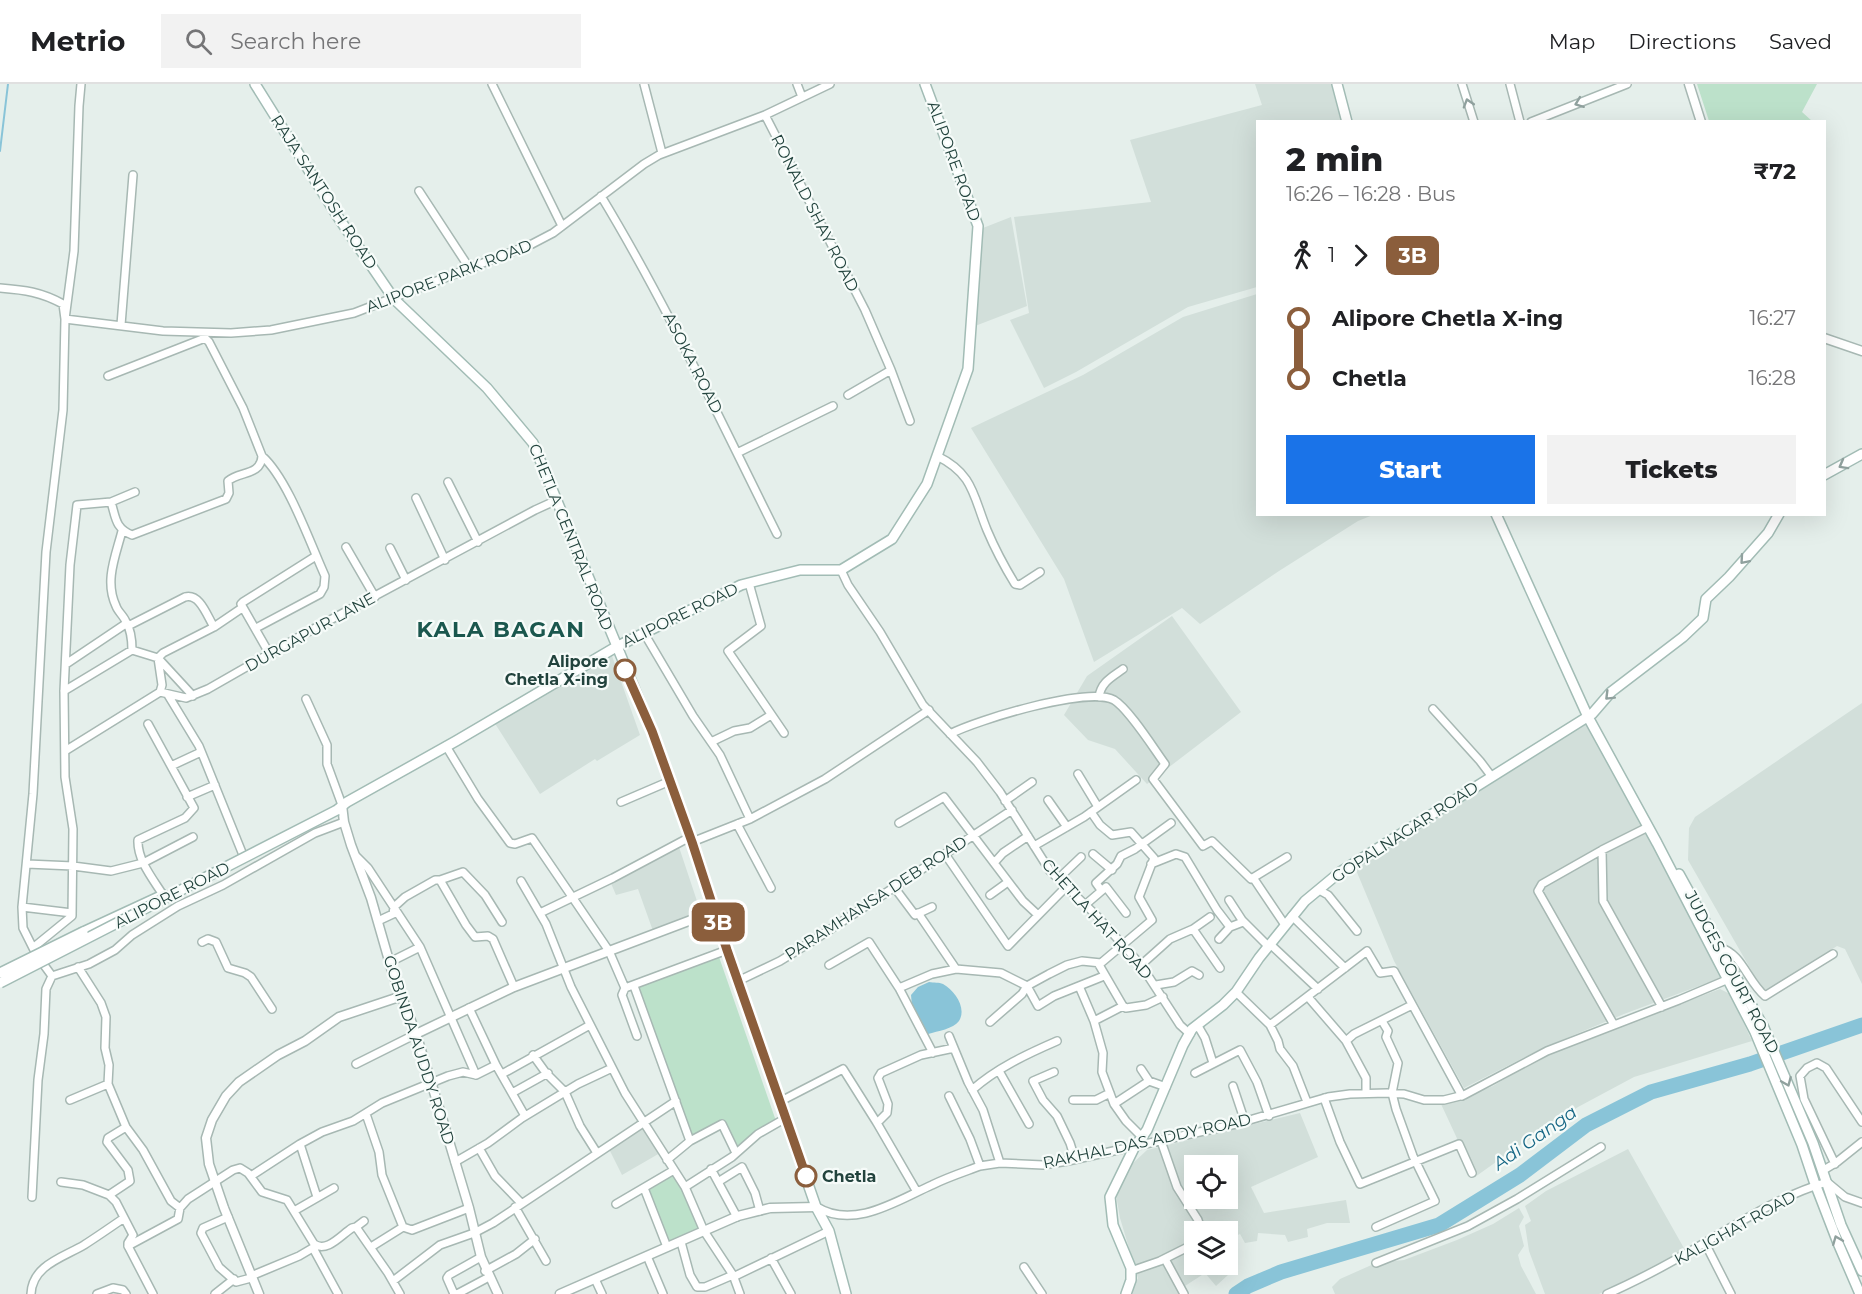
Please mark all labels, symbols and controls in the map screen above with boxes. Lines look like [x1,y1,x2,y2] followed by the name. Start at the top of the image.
[161,14,581,68] search box
[30,24,125,58] text: Metrio
[182,25,215,58] icon: search
[230,28,361,55] text: Search here
[1549,29,1595,54] text: Map
[1628,29,1736,54] text: Directions
[1769,29,1832,54] text: Saved
[1574,96,1585,108] one-way arrow
[923,98,985,224] street label: ALIPORE ROAD
[1463,98,1475,109] one-way arrow
[267,111,381,273] street label: RAJA SANTOSH ROAD
[767,131,863,295] street label: RONALD SHAY ROAD
[1286,139,1383,179] text: 2 min
[1753,158,1796,185] text: ₹72
[1286,182,1455,206] text: 16:26 – 16:28 · Bus
[363,236,535,316] street label: ALIPORE PARK ROAD
[1286,239,1319,272] icon: walk
[1344,239,1377,272] icon: forward
[1328,243,1335,267] text: 1
[1398,243,1427,268] text: 3B
[1332,305,1563,332] text: Alipore Chetla X-ing
[1749,306,1796,330] text: 16:27
[659,309,727,417] street label: ASOKA ROAD
[1332,365,1407,392] text: Chetla
[1748,366,1796,390] text: 16:28
[1286,435,1535,504] button: Start
[1547,435,1796,504] button: Tickets
[525,441,617,633] street label: CHETLA CENTRAL ROAD
[1839,457,1849,469] one-way arrow
[1740,554,1751,565] one-way arrow
[619,579,741,651] street label: ALIPORE ROAD
[242,588,378,676] street label: DURGAPUR LANE
[417,616,585,643] district label: KALA BAGAN
[505,652,608,689] place label: Alipore Chetla X-ing
[614,659,636,681] marker: Alipore Chetla X-ing
[1605,689,1616,700] one-way arrow
[1328,777,1482,887] street label: GOPALNAGAR ROAD
[781,832,971,964] street label: PARAMHANSA DEB ROAD
[1038,855,1156,983] street label: CHETLA HAT ROAD
[111,858,233,932] street label: ALIPORE ROAD
[1680,886,1783,1057] street label: JUDGES COURT ROAD
[691,902,745,942] line badge: 3B
[704,910,732,935] text: 3B
[379,953,459,1147] street label: GOBINDA AUDDY ROAD
[1780,1076,1792,1087] one-way arrow
[1488,1101,1581,1176] water label: Adi Ganga
[1041,1110,1253,1172] street label: RAKHAL DAS ADDY ROAD
[1184,1155,1238,1275] map controls
[1184,1155,1238,1209] button: locate
[795,1165,817,1187] marker: Chetla
[822,1167,876,1186] place label: Chetla
[1671,1187,1799,1269] street label: KALIGHAT ROAD
[1184,1221,1238,1275] button: layers
[1832,1236,1844,1247] one-way arrow

